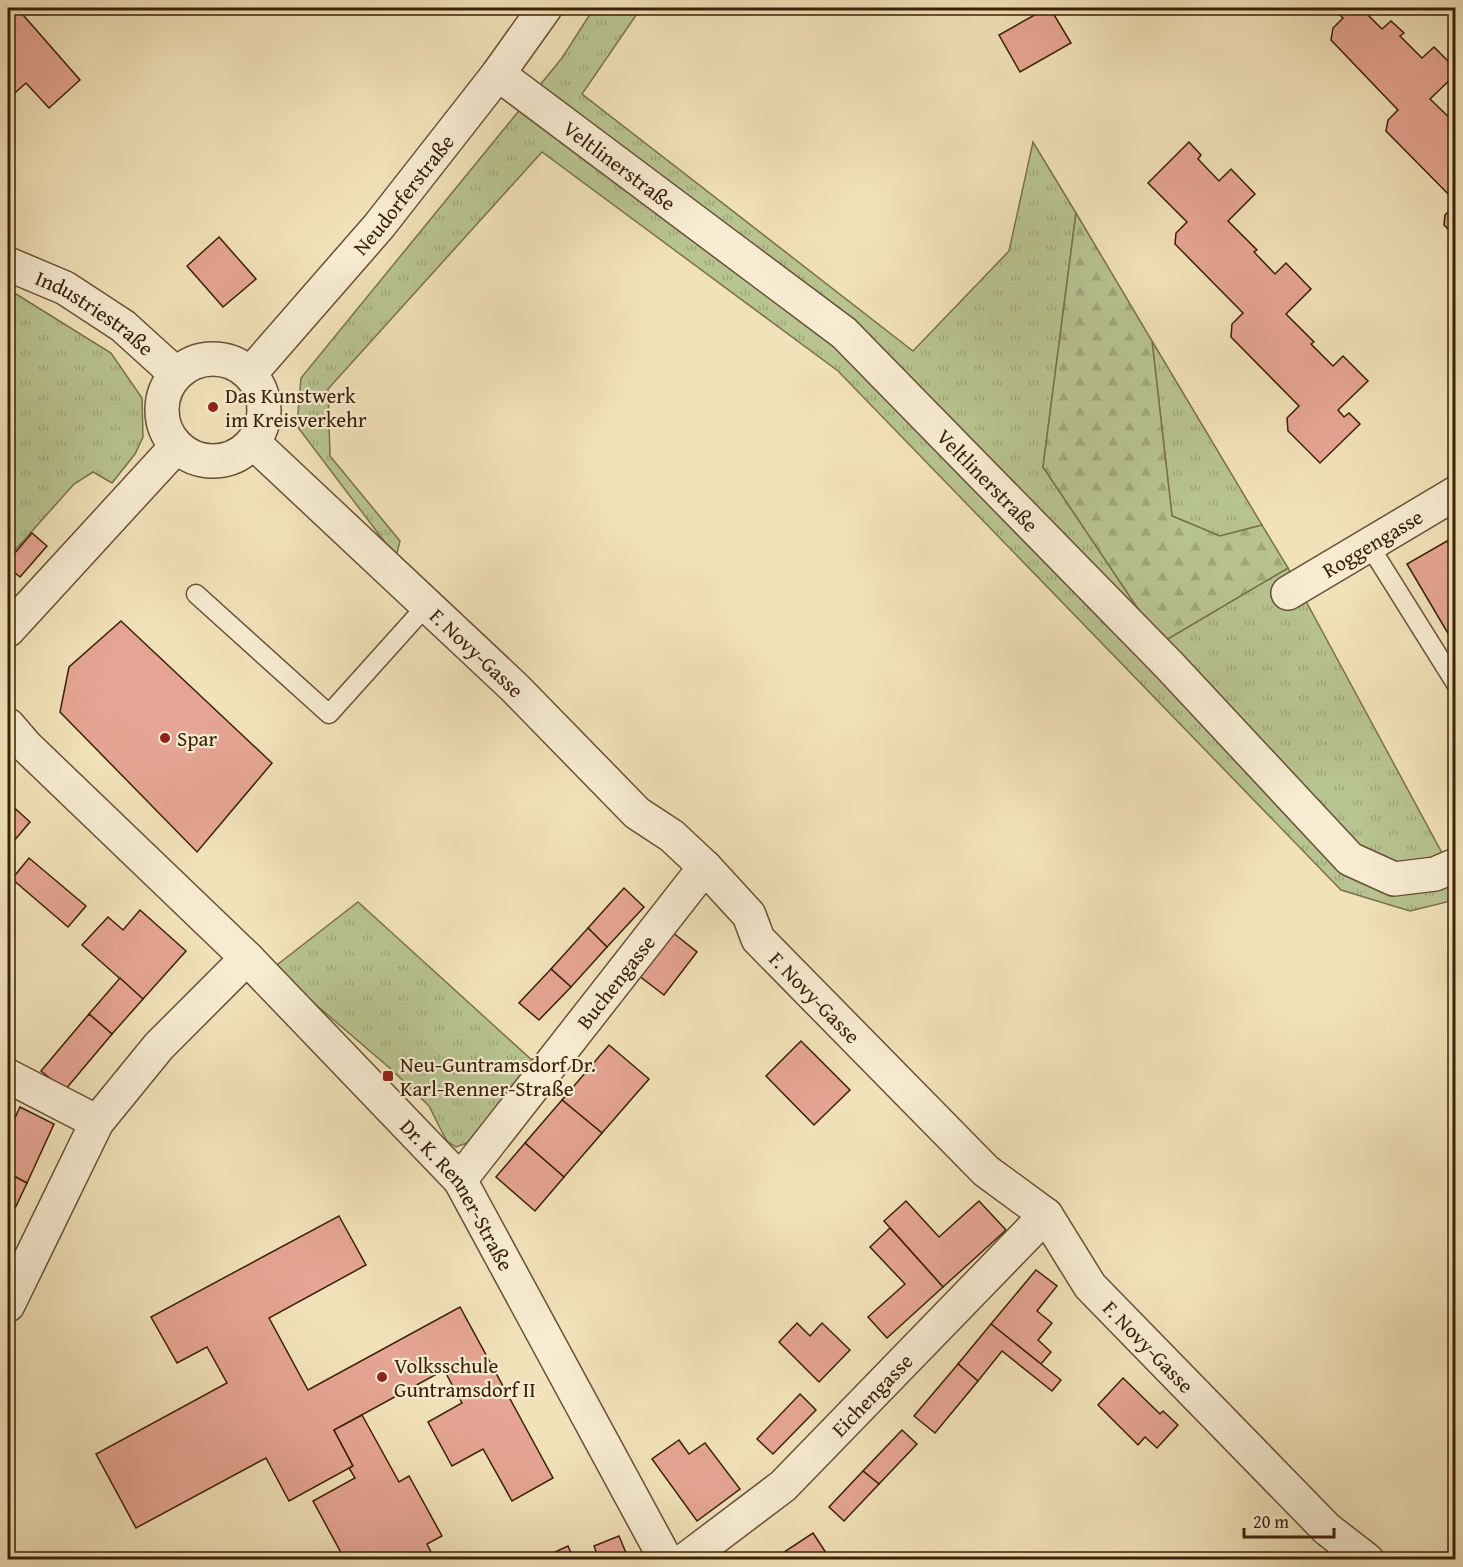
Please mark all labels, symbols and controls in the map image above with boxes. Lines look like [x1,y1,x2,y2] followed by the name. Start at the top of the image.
[557,112,683,218] street label: Veltlinerstraße
[345,127,461,262] street label: Neudorferstraße
[31,262,161,363] street label: Industriestraße
[225,380,367,435] place label: Das Kunstwerk im Kreisverkehr
[206,400,220,414] marker: Das Kunstwerk im Kreisverkehr
[930,421,1046,539] street label: Veltlinerstraße
[1316,501,1429,585] street label: Roggengasse
[423,600,531,704] street label: F. Novy-Gasse
[177,723,218,754] place label: Spar
[158,731,172,745] marker: Spar
[568,928,662,1035] street label: Buchengasse
[762,944,868,1050] street label: F. Novy-Gasse
[400,1049,596,1104] place label: Neu-Guntramsdorf Dr. Karl-Renner-Straße
[381,1069,395,1083] marker: Neu-Guntramsdorf Dr. Karl-Renner-Straße
[393,1111,522,1276] street label: Dr. K. Renner-Straße
[1096,1293,1202,1400] street label: F. Novy-Gasse
[824,1346,920,1444] street label: Eichengasse
[394,1350,536,1405] place label: Volksschule Guntramsdorf II
[375,1370,389,1384] marker: Volksschule Guntramsdorf II
[1244,1501,1334,1539] scale bar
[1253,1508,1289,1535] text: 20 m

